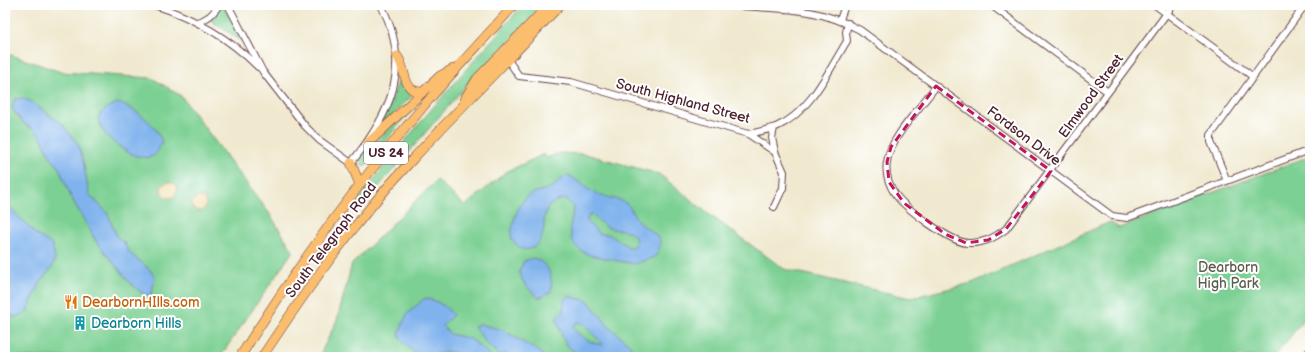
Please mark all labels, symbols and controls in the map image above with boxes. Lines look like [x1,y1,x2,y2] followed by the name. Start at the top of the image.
[1055,50,1127,141] street label: Elmwood Street
[614,75,753,127] street label: South Highland Street
[984,103,1064,169] street label: Fordson Drive
[364,142,408,164] road number: US 24
[282,179,380,301] street label: South Telegraph Road
[1197,259,1259,292] park label: Dearborn High Park
[63,294,79,310] restaurant icon: DearbornHIlls.com
[82,294,200,311] place label: DearbornHIlls.com
[72,315,88,331] building icon: Dearborn Hills
[91,315,182,332] place label: Dearborn Hills

